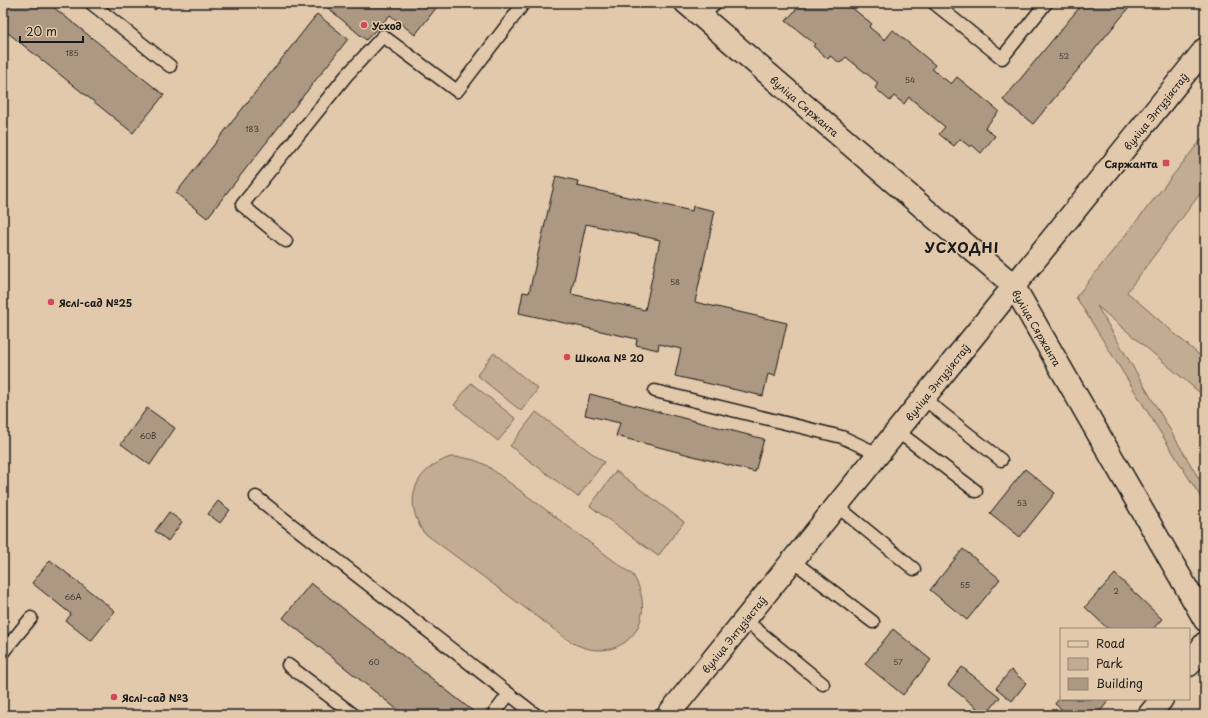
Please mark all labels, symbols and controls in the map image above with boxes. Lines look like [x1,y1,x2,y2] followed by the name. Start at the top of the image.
[20,18,83,44] scale bar
[371,18,402,33] place label: Усход
[359,20,369,30] marker: Усход
[26,22,57,40] text: 20 m
[65,47,79,59] house number: 185
[1059,50,1070,62] house number: 52
[1119,69,1191,153] street label: вуліца Энтузіястаў
[767,72,843,140] street label: вуліца Сяржанта
[905,74,915,86] house number: 54
[245,123,259,135] house number: 183
[1104,156,1158,171] place label: Сяржанта
[1161,158,1171,168] marker: Сяржанта
[925,237,999,258] district label: УСХОДНІ
[670,276,680,288] house number: 58
[1009,286,1066,369] street label: вуліца Сяржанта
[58,295,132,310] place label: Яслі-сад №25
[46,297,56,307] marker: Яслі-сад №25
[901,340,972,424] street label: вуліца Энтузіястаў
[575,350,644,365] place label: Школа № 20
[562,352,572,362] marker: Школа № 20
[140,430,156,442] house number: 60В
[1017,497,1027,509] house number: 53
[960,579,970,591] house number: 55
[1113,585,1119,597] house number: 2
[64,591,82,603] house number: 66А
[698,592,769,676] street label: вуліца Энтузіястаў
[1060,628,1190,700] legend
[1096,634,1125,652] text: Road
[1096,654,1123,672] text: Park
[368,656,380,668] house number: 60
[893,656,903,668] house number: 57
[1096,674,1143,692] text: Building
[121,690,189,705] place label: Яслі-сад №3
[109,692,119,702] marker: Яслі-сад №3

